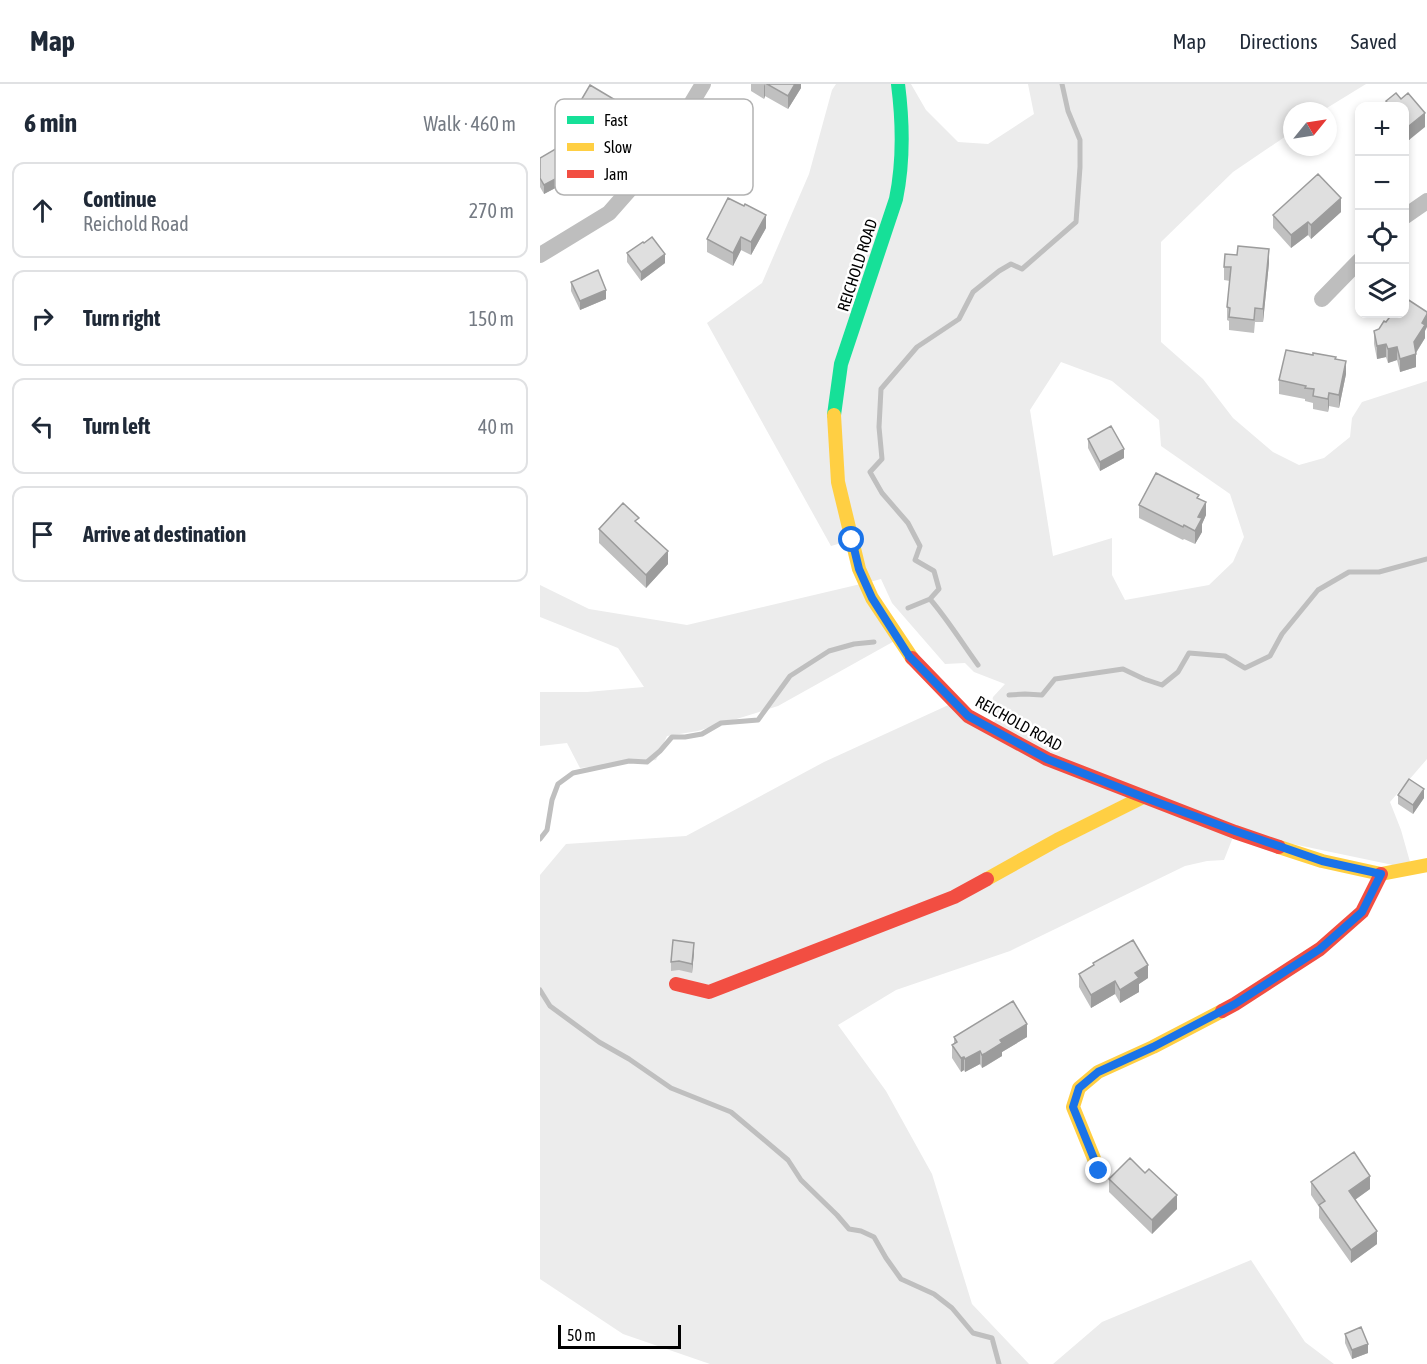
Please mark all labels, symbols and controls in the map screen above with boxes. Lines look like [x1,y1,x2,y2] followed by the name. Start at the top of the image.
[30,25,75,57] text: Map
[1172,29,1206,53] text: Map
[1239,29,1318,53] text: Directions
[1351,29,1397,53] text: Saved
[555,99,753,195] legend
[1283,102,1337,156] north arrow
[1355,102,1409,318] map controls
[1355,102,1409,156] button: +
[24,108,77,138] text: 6 min
[604,111,628,129] text: Fast
[424,112,516,135] text: Walk · 460 m
[604,138,632,156] text: Slow
[1355,156,1409,210] button: −
[604,165,628,183] text: Jam
[83,186,157,212] text: Continue
[26,194,59,227] icon: ahead
[469,199,514,222] text: 270 m
[1355,210,1409,264] button: locate
[83,212,189,235] text: Reichold Road
[834,217,880,313] street label: REICHOLD ROAD
[1355,264,1409,318] button: layers
[26,302,59,335] icon: right
[83,305,160,331] text: Turn right
[469,307,514,330] text: 150 m
[26,410,59,443] icon: left
[83,413,150,439] text: Turn left
[478,415,514,438] text: 40 m
[26,518,59,551] icon: arrive
[83,521,246,547] text: Arrive at destination
[838,526,864,552] route start
[973,692,1065,754] street label: REICHOLD ROAD
[1085,1157,1111,1183] route end
[558,1322,681,1350] scale bar
[567,1326,596,1344] text: 50 m

